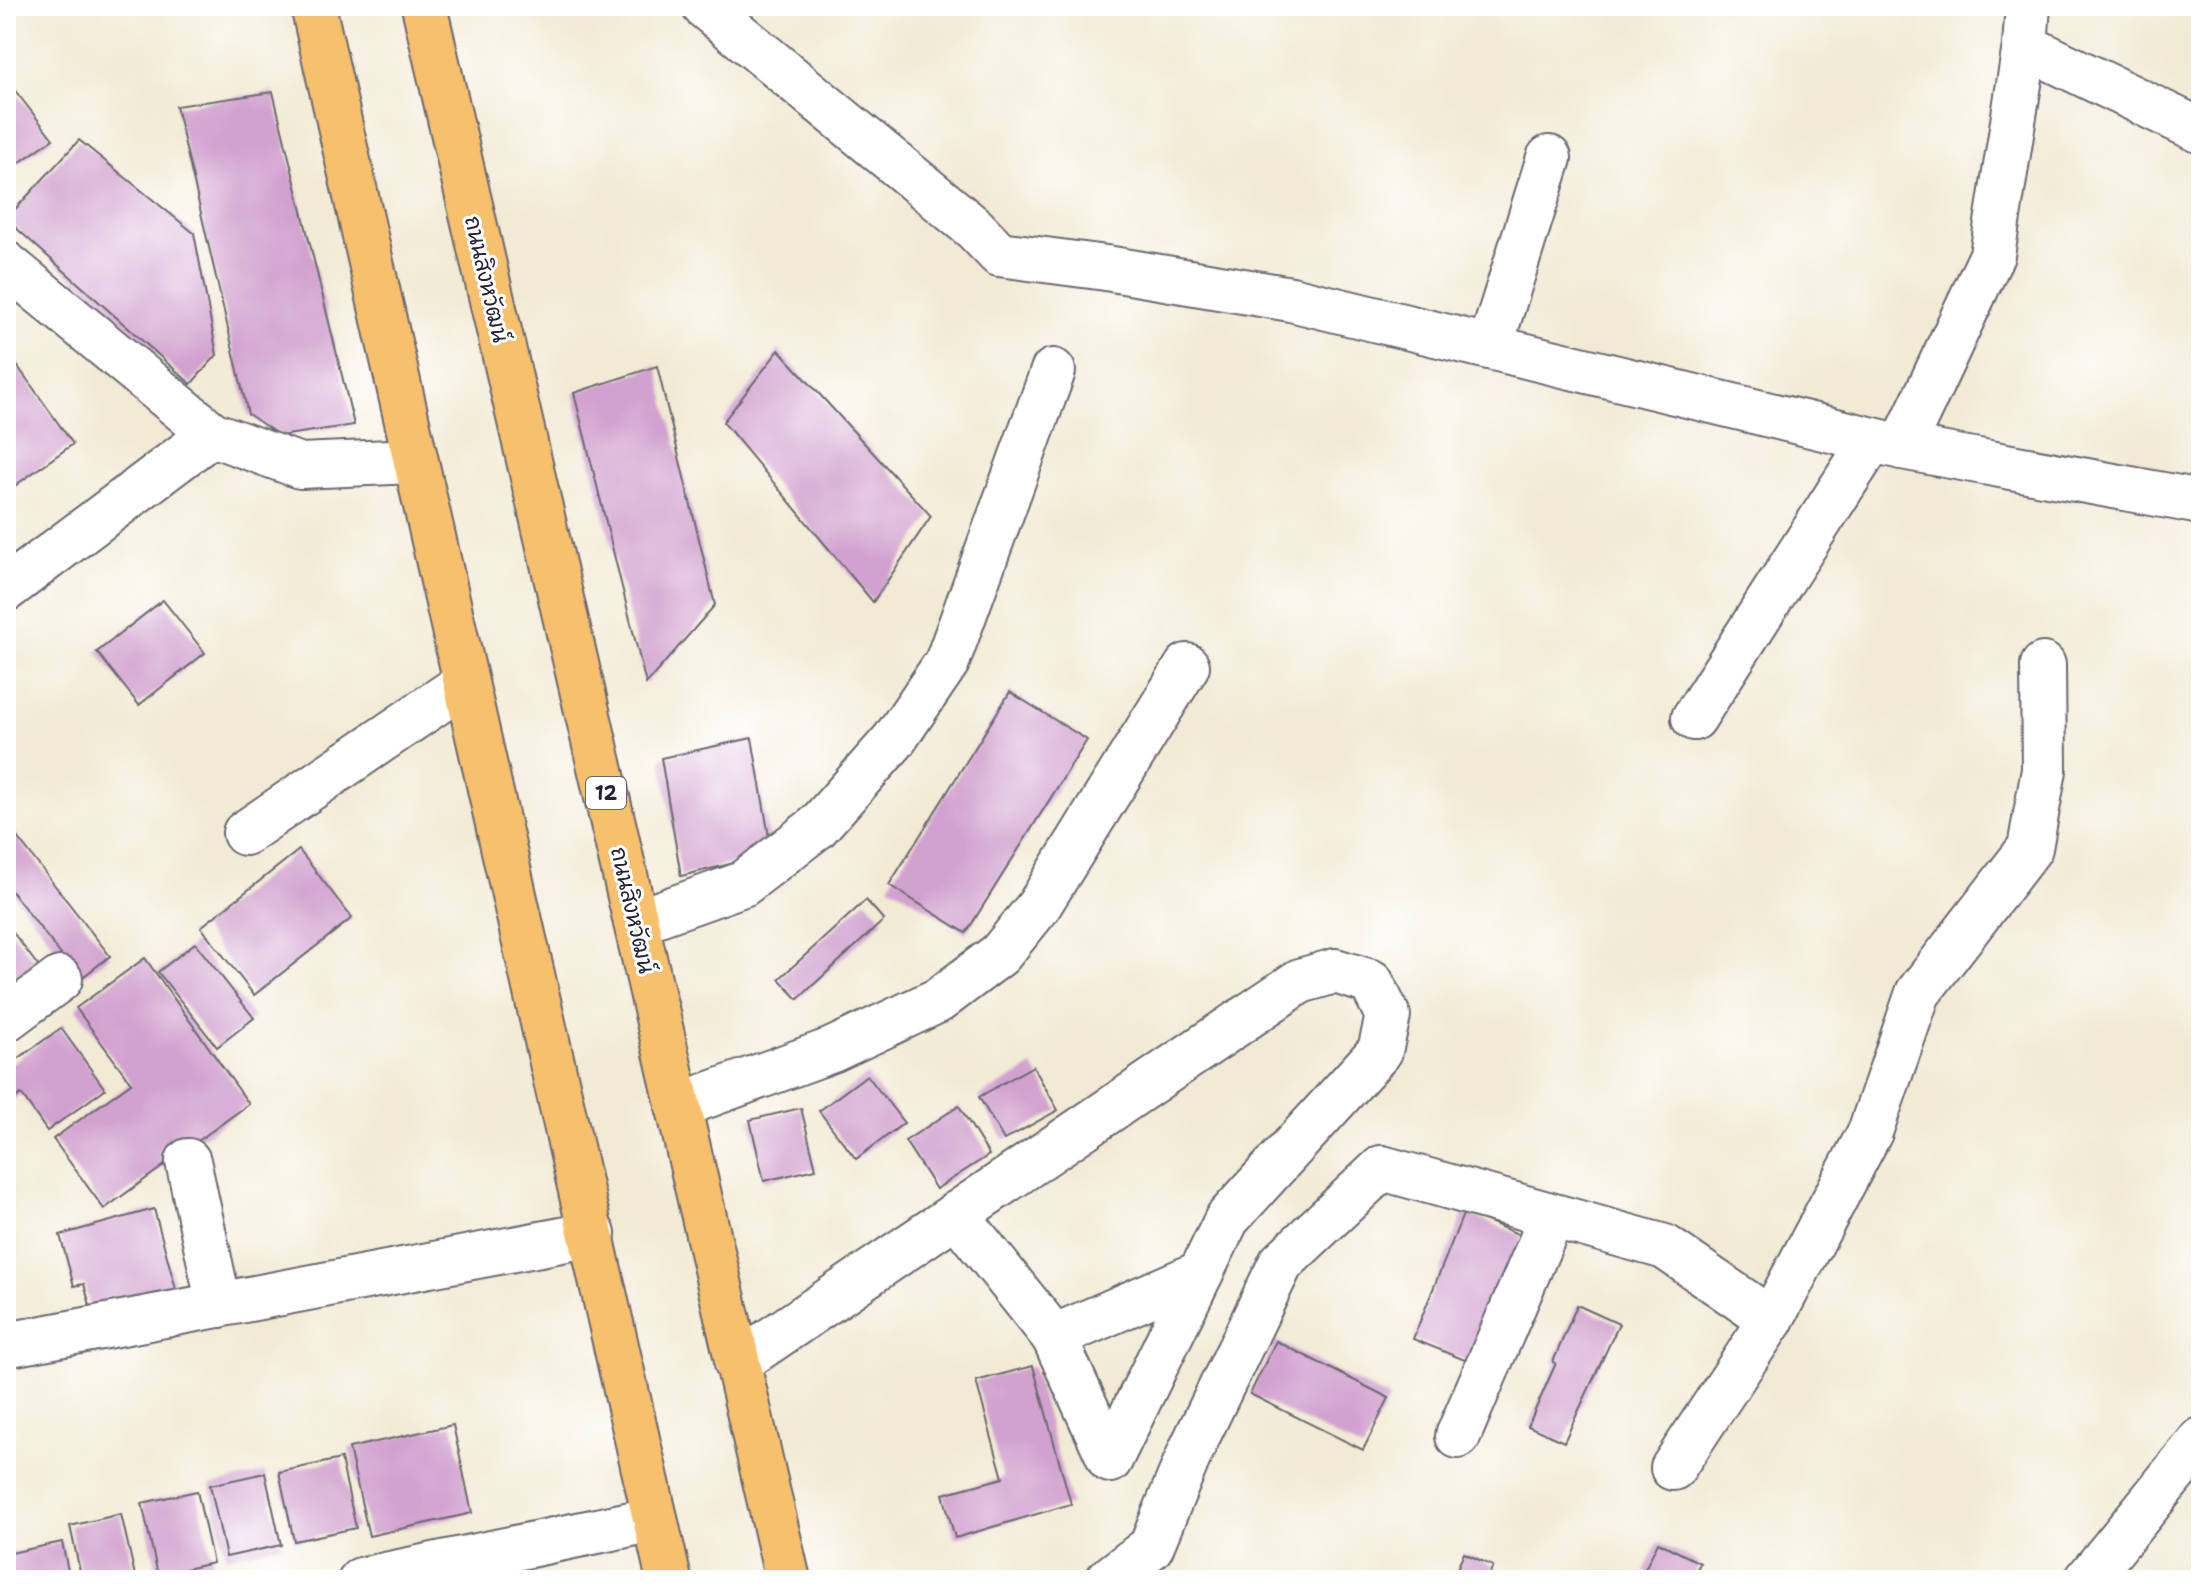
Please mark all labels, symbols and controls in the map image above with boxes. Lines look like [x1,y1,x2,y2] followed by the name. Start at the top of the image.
[458,213,515,345] street label: ถนนสิงหวัฒน์
[586,777,626,809] road number: 12
[604,844,661,976] street label: ถนนสิงหวัฒน์

